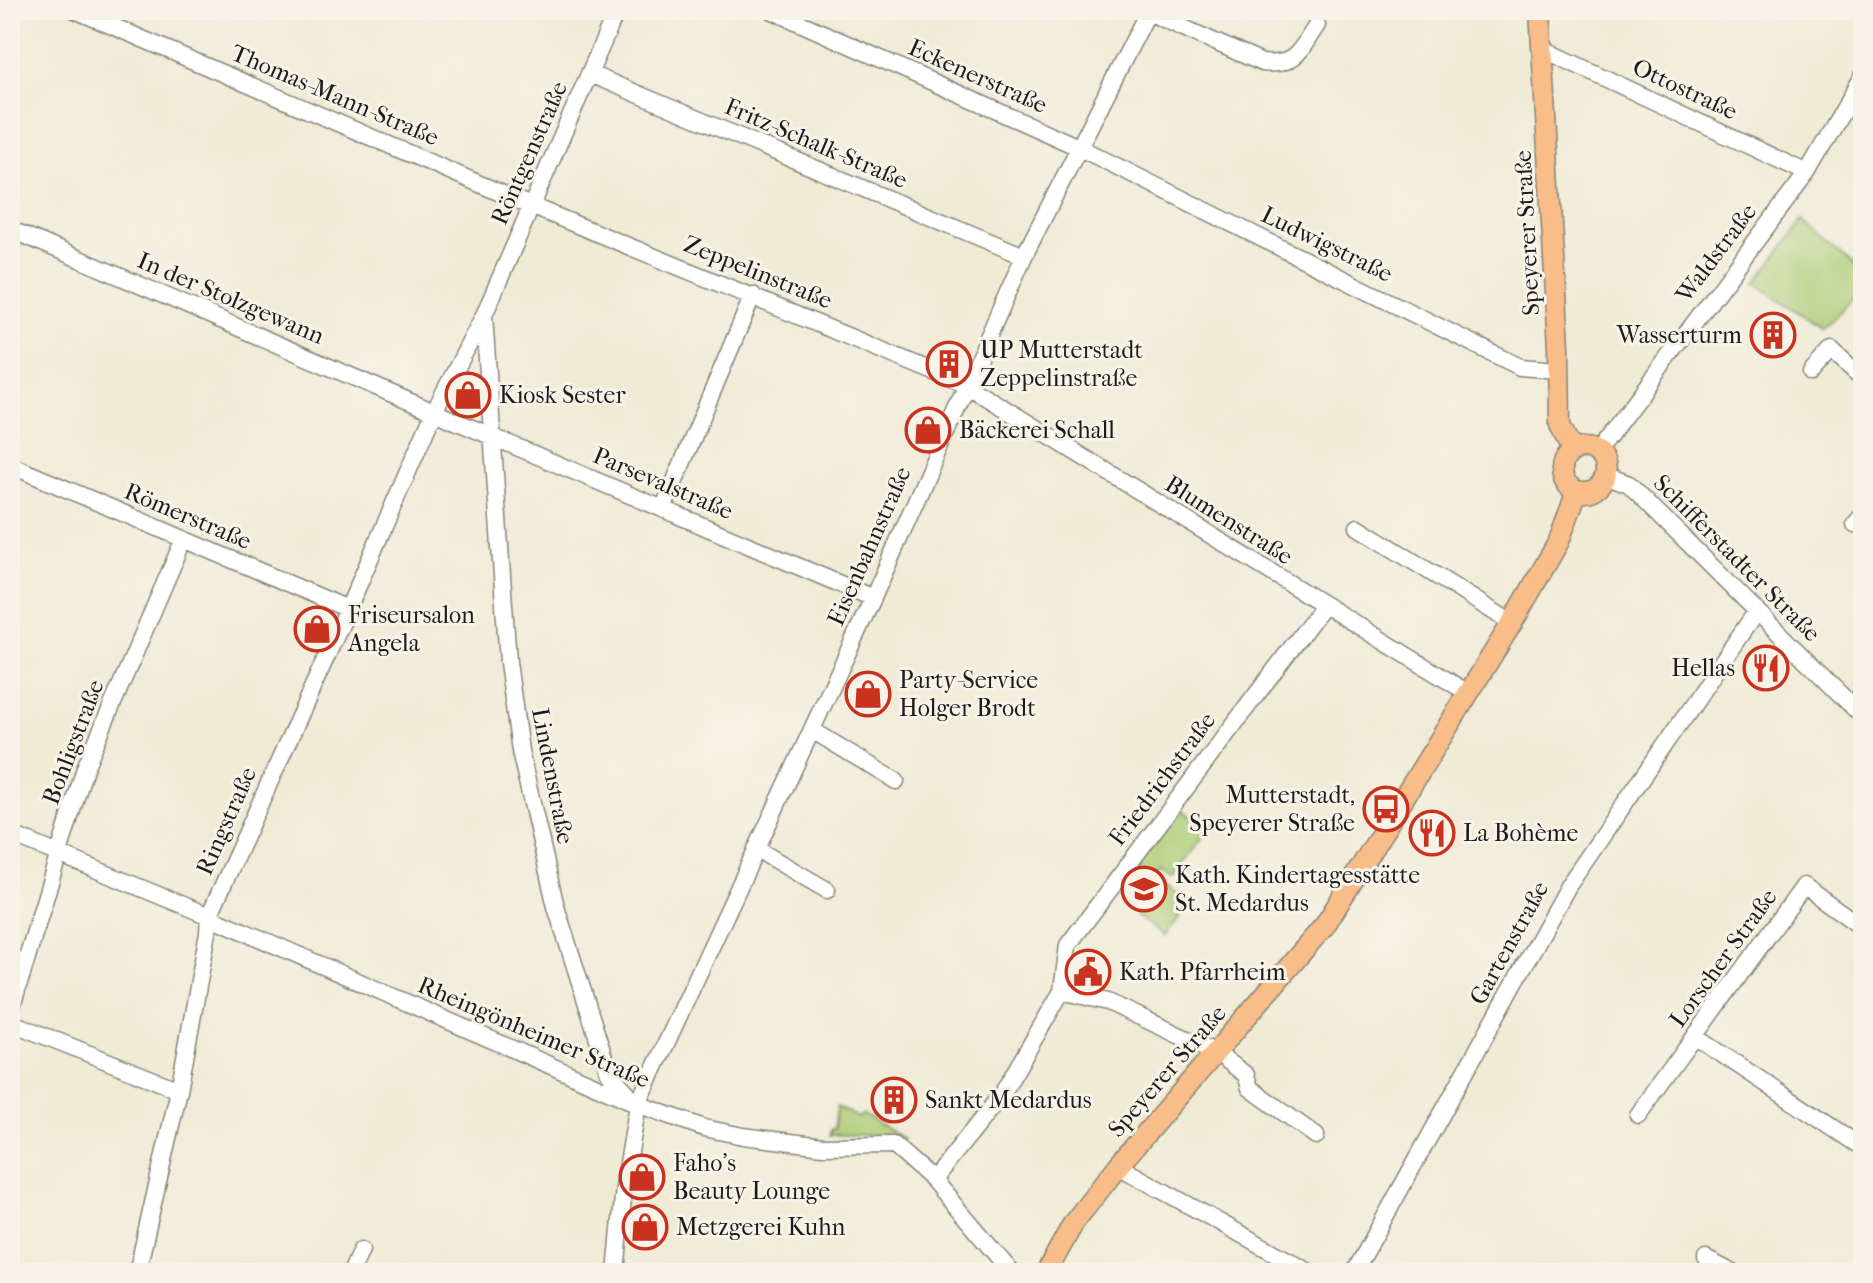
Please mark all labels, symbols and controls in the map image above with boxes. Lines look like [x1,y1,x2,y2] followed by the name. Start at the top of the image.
[904,33,1052,119] street label: Eckenerstraße
[227,39,443,151] street label: Thomas-Mann-Straße
[1628,53,1742,125] street label: Ottostraße
[485,77,573,229] street label: Röntgenstraße
[721,92,912,194] street label: Fritz-Schalk-Straße
[1509,149,1545,316] street label: Speyerer Straße
[1669,198,1762,309] street label: Waldstraße
[1257,200,1397,288] street label: Ludwigstraße
[680,230,836,314] street label: Zeppelinstraße
[133,246,329,350] street label: In der Stolzgewann
[1749,311,1797,359] building icon: Wasserturm
[1616,321,1742,349] place label: Wasserturm
[980,336,1143,392] place label: UP Mutterstadt Zeppelinstraße
[925,340,973,388] building icon: UP Mutterstadt Zeppelinstraße
[444,371,492,419] shop icon: Kiosk Sester
[499,381,626,409] place label: Kiosk Sester
[904,406,952,454] shop icon: Bäckerei Schall
[959,416,1115,444] place label: Bäckerei Schall
[589,441,737,525] street label: Parsevalstraße
[821,462,917,630] street label: Eisenbahnstraße
[1648,469,1826,647] street label: Schifferstadter Straße
[1160,470,1298,570] street label: Blumenstraße
[120,477,256,555] street label: Römerstraße
[347,601,475,657] place label: Friseursalon Angela
[293,605,341,653] shop icon: Friseursalon Angela
[1742,644,1790,692] restaurant icon: Hellas
[1671,654,1735,682] place label: Hellas
[899,666,1038,722] place label: Party-Service Holger Brodt
[844,670,892,718] shop icon: Party-Service Holger Brodt
[36,676,110,808] street label: Bohligstraße
[526,706,580,847] street label: Lindenstraße
[1103,707,1221,851] street label: Friedrichstraße
[190,763,262,879] street label: Ringstraße
[1189,781,1355,837] place label: Mutterstadt, Speyerer Straße
[1362,785,1410,833] bus stop icon: Mutterstadt, Speyerer Straße
[1408,809,1456,857] restaurant icon: La Bohème
[1463,819,1578,847] place label: La Bohème
[1175,861,1420,917] place label: Kath. Kindertagesstätte St. Medardus
[1120,865,1168,913] school or university icon: Kath. Kindertagesstätte St. Medardus
[1464,876,1554,1010] street label: Gartenstraße
[1663,883,1783,1033] street label: Lorscher Straße
[1064,948,1112,996] public building icon: Kath. Pfarrheim
[1119,958,1286,986] place label: Kath. Pfarrheim
[414,970,654,1094] street label: Rheingönheimer Straße
[1102,999,1232,1143] street label: Speyerer Straße
[870,1076,918,1124] building icon: Sankt Medardus
[925,1086,1092,1114] place label: Sankt Medardus
[673,1149,830,1205] place label: Faho's Beauty Lounge
[618,1153,666,1201] shop icon: Faho's Beauty Lounge
[621,1203,669,1251] shop icon: Metzgerei Kuhn
[676,1213,846,1241] place label: Metzgerei Kuhn

